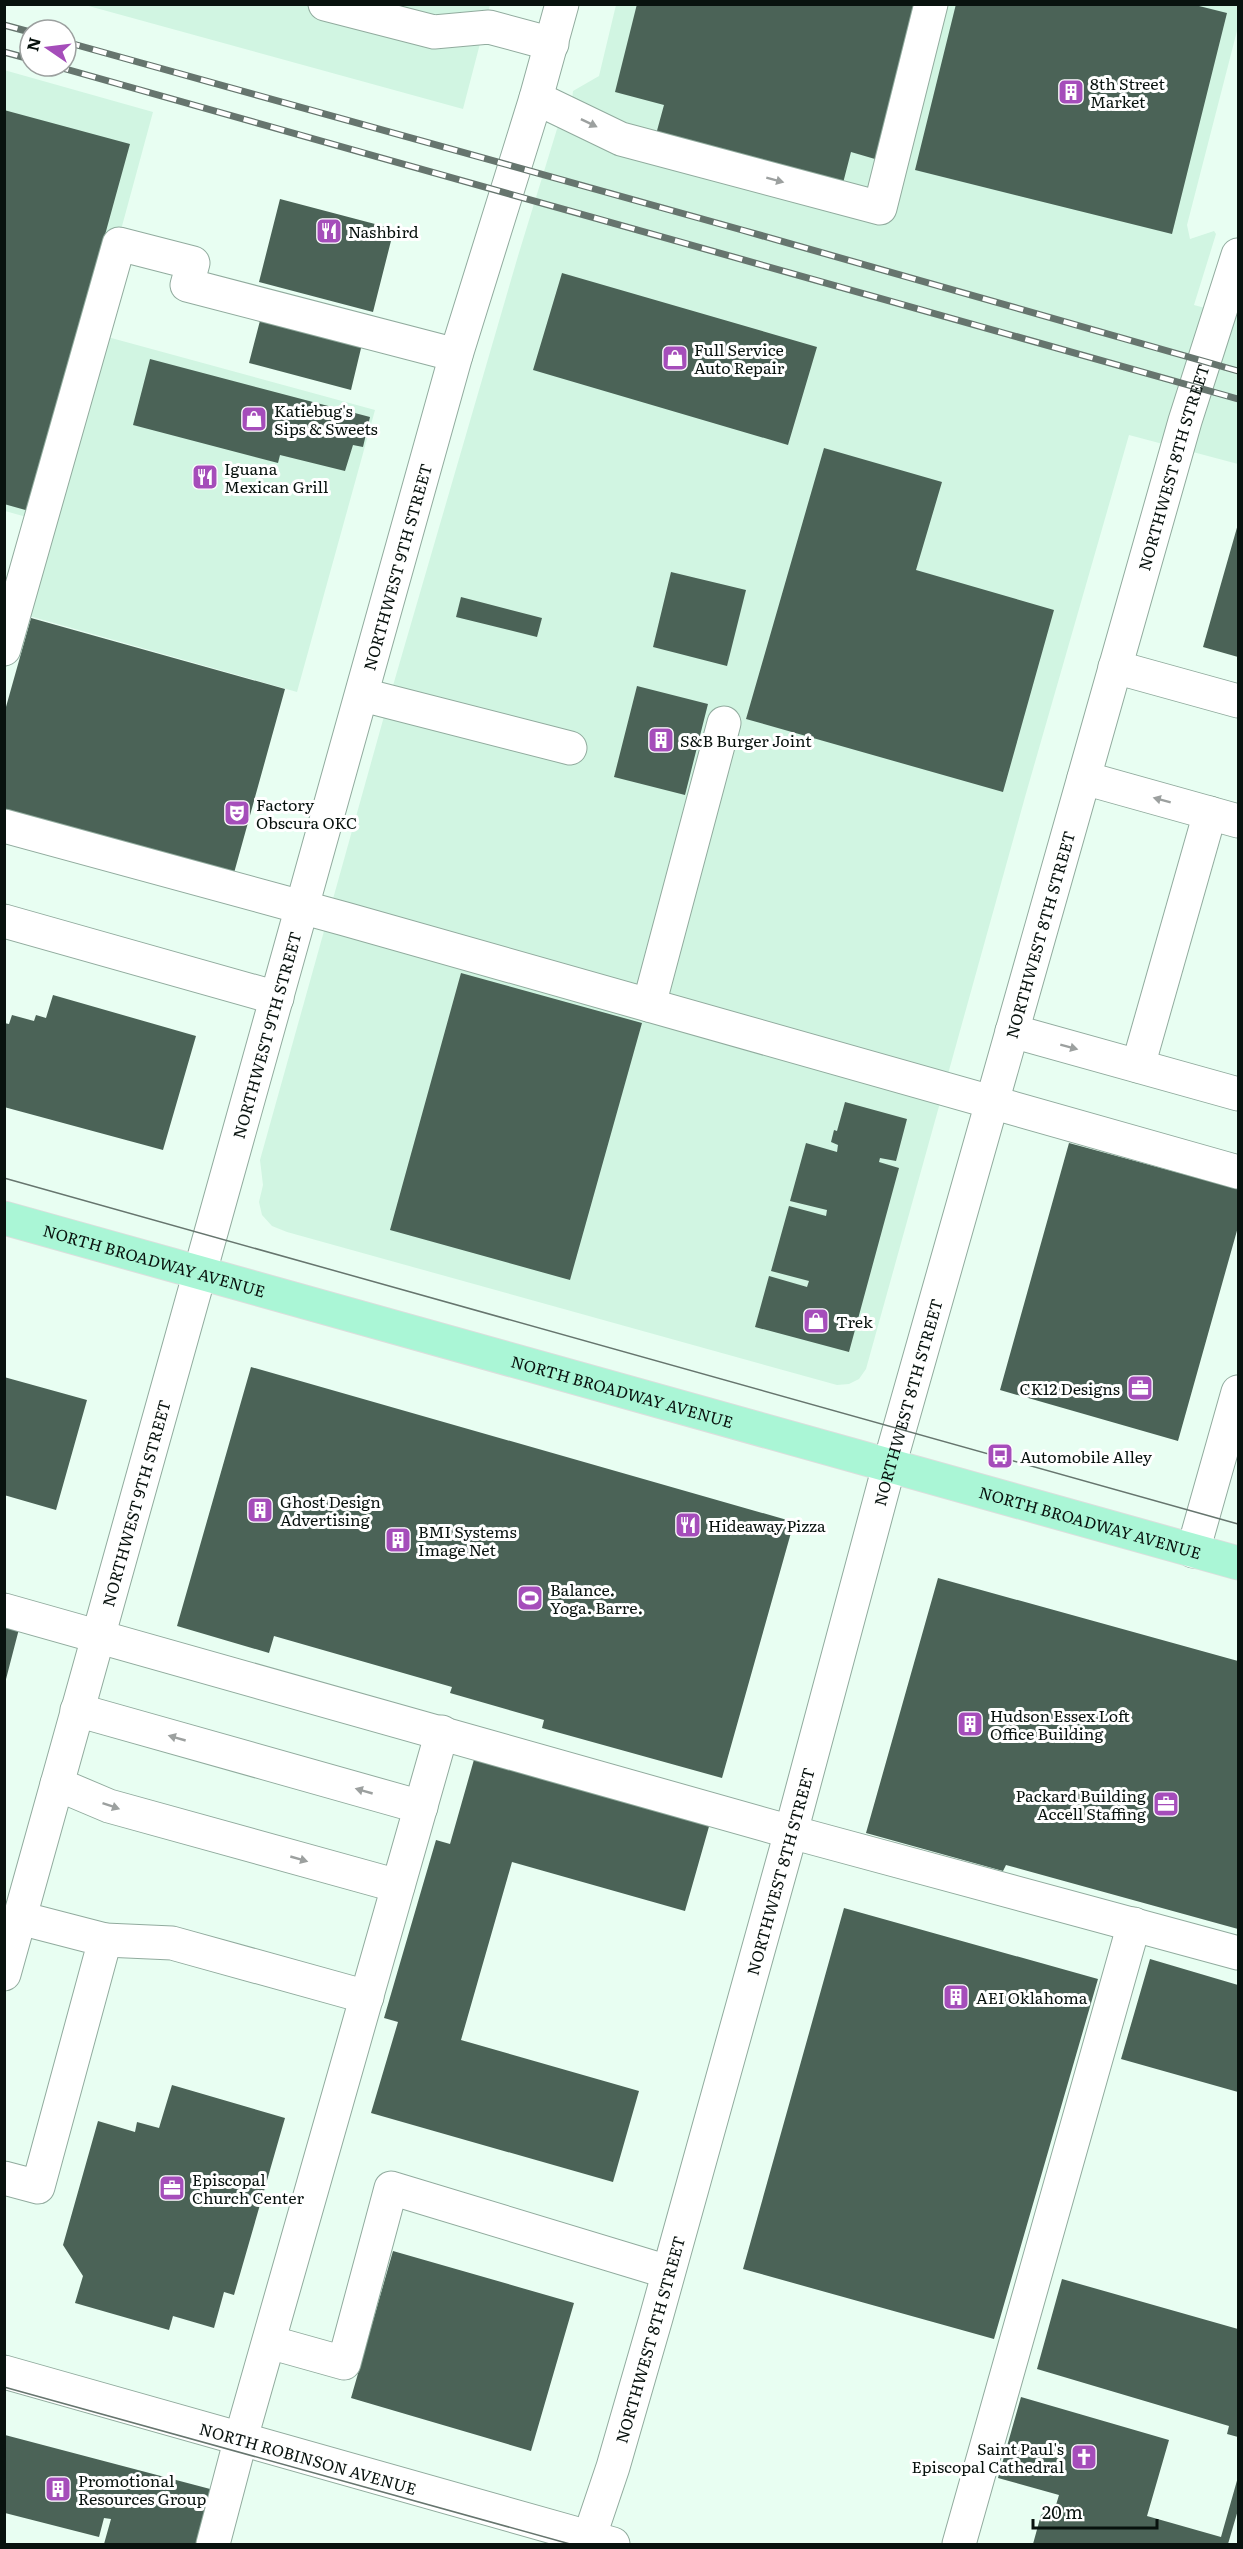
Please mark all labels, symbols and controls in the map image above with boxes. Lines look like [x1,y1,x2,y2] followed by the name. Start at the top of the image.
[18,18,78,78] north arrow
[19,35,46,54] text: N
[1090,71,1165,113] place label: 8th Street Market
[1056,77,1086,107] building icon: 8th Street Market
[580,119,597,128] one-way arrow
[766,176,784,185] one-way arrow
[314,216,344,246] restaurant icon: Nashbird
[348,219,419,243] place label: Nashbird
[694,337,785,379] place label: Full Service Auto Repair
[660,343,690,373] shop icon: Full Service Auto Repair
[1131,360,1215,573] street label: NORTHWEST 8TH STREET
[274,398,378,440] place label: Katiebug's Sips & Sweets
[239,404,269,434] shop icon: Katiebug's Sips & Sweets
[224,456,328,498] place label: Iguana Mexican Grill
[357,460,437,673] street label: NORTHWEST 9TH STREET
[190,462,220,492] restaurant icon: Iguana Mexican Grill
[646,725,676,755] building icon: S&B Burger Joint
[680,728,812,752] place label: S&B Burger Joint
[256,792,357,834] place label: Factory Obscura OKC
[1153,795,1171,804] one-way arrow
[222,798,252,828] theatre icon: Factory Obscura OKC
[999,828,1080,1041] street label: NORTHWEST 8TH STREET
[226,928,307,1141] street label: NORTHWEST 9TH STREET
[1060,1043,1078,1052] one-way arrow
[40,1218,268,1303] street label: NORTH BROADWAY AVENUE
[867,1295,948,1509] street label: NORTHWEST 8TH STREET
[801,1306,831,1336] shop icon: Trek
[836,1309,873,1333] place label: Trek
[508,1348,736,1433] street label: NORTH BROADWAY AVENUE
[1125,1373,1155,1403] office icon: CK12 Designs
[1019,1376,1120,1400] place label: CK12 Designs
[95,1396,176,1609] street label: NORTHWEST 9TH STREET
[985,1441,1015,1471] bus stop icon: Automobile Alley
[1020,1444,1153,1468] place label: Automobile Alley
[976,1479,1204,1564] street label: NORTH BROADWAY AVENUE
[280,1489,381,1531] place label: Ghost Design Advertising
[245,1495,275,1525] building icon: Ghost Design Advertising
[673,1510,703,1540] restaurant icon: Hideaway Pizza
[708,1513,826,1537] place label: Hideaway Pizza
[418,1519,517,1561] place label: BMI Systems Image Net
[383,1525,413,1555] building icon: BMI Systems Image Net
[550,1577,643,1619] place label: Balance. Yoga. Barre.
[515,1583,545,1613] sports icon: Balance. Yoga. Barre.
[990,1703,1130,1745] place label: Hudson Essex Loft Office Building
[955,1709,985,1739] building icon: Hudson Essex Loft Office Building
[168,1733,186,1742] one-way arrow
[740,1764,820,1978] street label: NORTHWEST 8TH STREET
[1015,1783,1146,1825] place label: Packard Building Accell Staffing
[355,1786,373,1795] one-way arrow
[1151,1789,1181,1819] office icon: Packard Building Accell Staffing
[102,1802,120,1812] one-way arrow
[290,1855,308,1864] one-way arrow
[941,1982,971,2012] building icon: AEI Oklahoma
[976,1985,1088,2009] place label: AEI Oklahoma
[192,2167,304,2209] place label: Episcopal Church Center
[157,2173,187,2203] office icon: Episcopal Church Center
[609,2233,690,2446] street label: NORTHWEST 8TH STREET
[197,2416,420,2500] street label: NORTH ROBINSON AVENUE
[912,2436,1064,2478] place label: Saint Paul's Episcopal Cathedral
[1069,2442,1099,2472] church icon: Saint Paul's Episcopal Cathedral
[78,2468,207,2510] place label: Promotional Resources Group
[43,2474,73,2504] building icon: Promotional Resources Group
[1033,2492,1158,2530] scale bar
[1042,2498,1083,2525] text: 20 m

